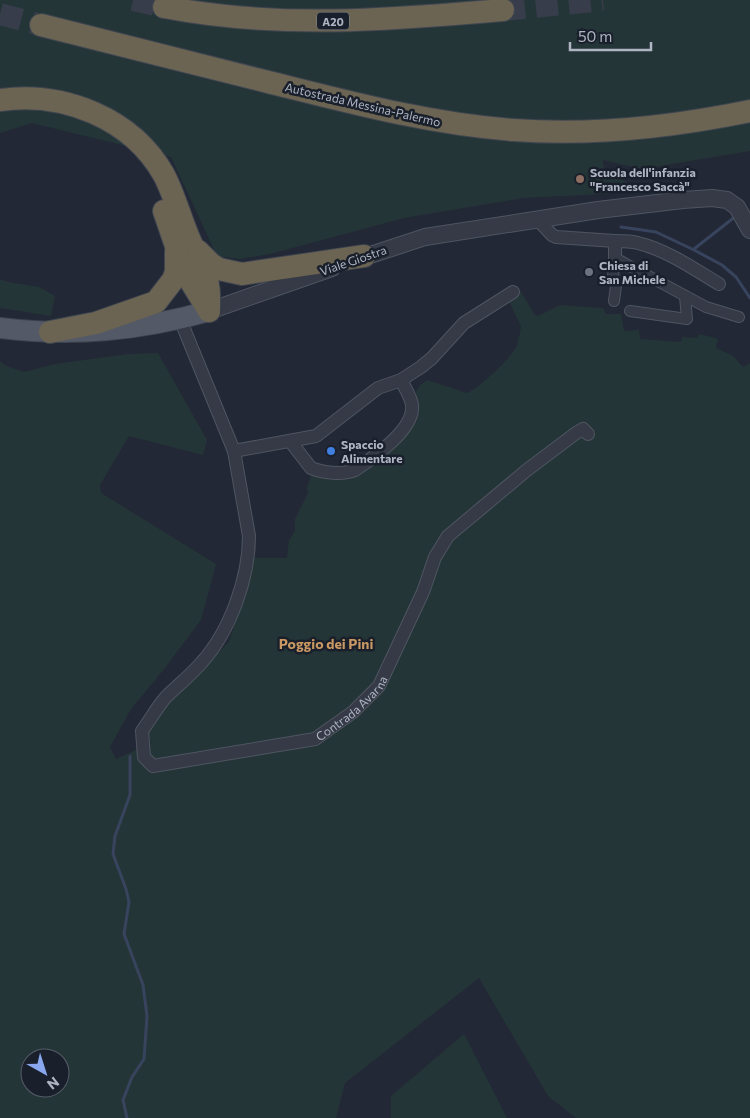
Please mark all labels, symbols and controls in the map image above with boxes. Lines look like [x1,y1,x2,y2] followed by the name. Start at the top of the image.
[317,12,349,30] road number: A20
[570,20,651,52] scale bar
[578,27,612,45] text: 50 m
[284,79,442,129] street label: Autostrada Messina-Palermo
[590,165,696,193] place label: Scuola dell'infanzia "Francesco Saccà"
[574,173,586,185] marker: Scuola dell'infanzia "Francesco Saccà"
[318,242,388,278] street label: Viale Giostra
[599,258,665,286] place label: Chiesa di San Michele
[583,266,595,278] marker: Chiesa di San Michele
[341,437,402,465] place label: Spaccio Alimentare
[325,445,337,457] marker: Spaccio Alimentare
[279,635,373,652] district label: Poggio dei Pini
[313,673,390,743] street label: Contrada Avarna
[20,1048,70,1098] north arrow
[44,1074,63,1093] text: N

